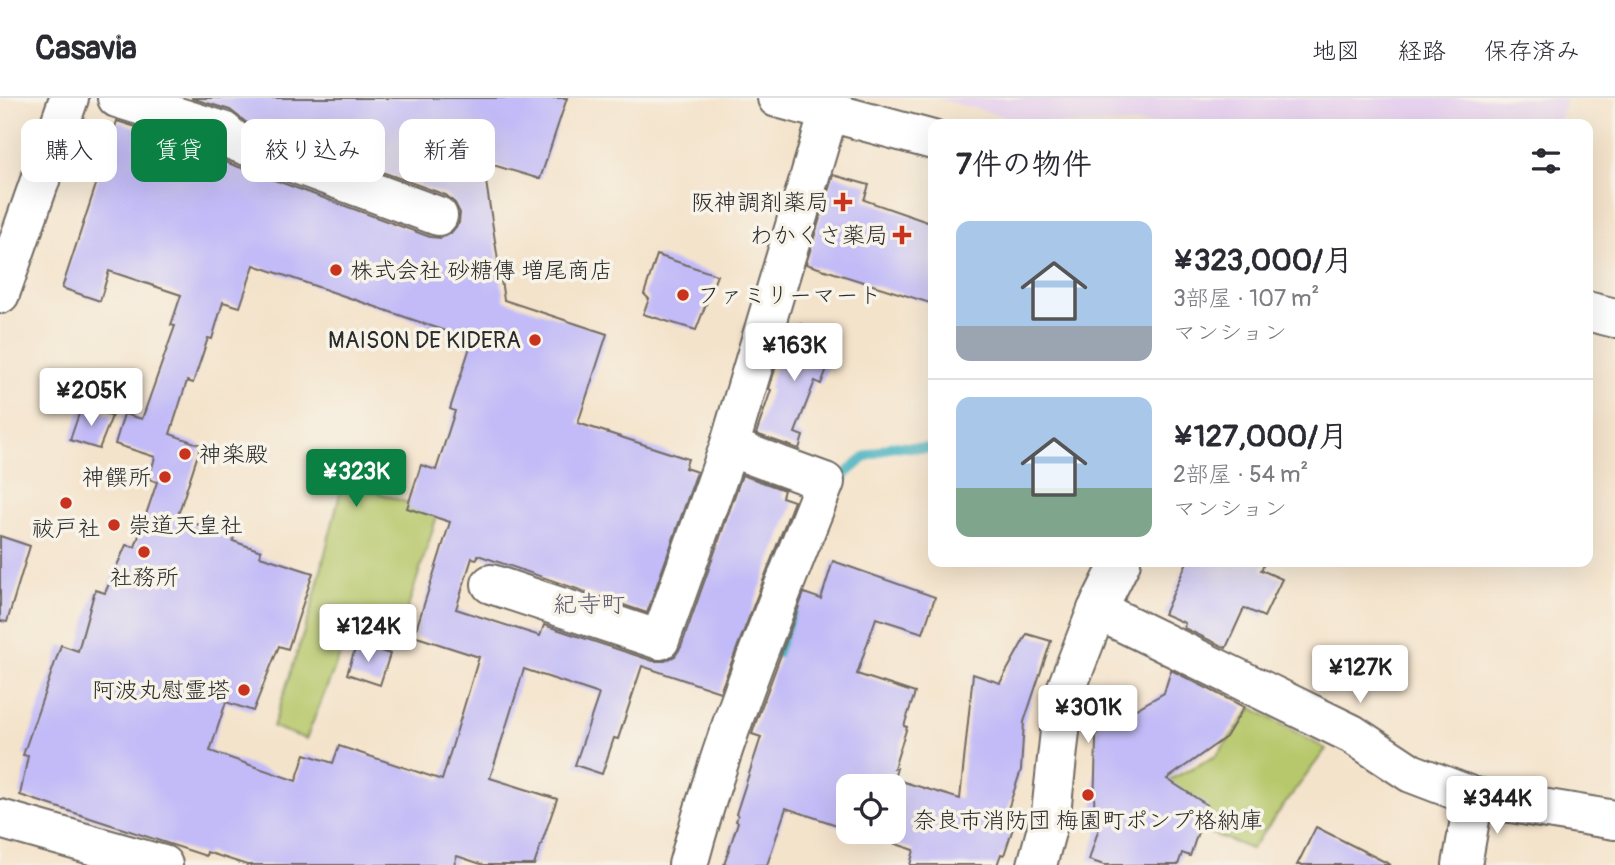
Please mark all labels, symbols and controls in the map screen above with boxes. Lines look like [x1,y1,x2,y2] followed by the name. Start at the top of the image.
[35,28,137,69] text: Casavia
[1312,37,1360,66] text: 地図
[1398,37,1446,66] text: 経路
[1484,37,1580,66] text: 保存済み
[21,119,117,182] chip: 購入
[131,119,227,182] chip: 賃貸
[241,119,385,182] chip: 絞り込み
[399,119,495,182] chip: 新着
[1527,142,1565,180] icon: filters
[956,146,1092,183] text: 7件の物件
[691,188,829,217] place label: 阪神調剤薬局
[835,194,851,210] marker: 阪神調剤薬局
[750,221,888,250] place label: わかくさ薬局
[894,227,910,243] marker: わかくさ薬局
[1173,242,1353,279] text: ¥323,000/月
[1012,249,1096,333] icon: home
[350,256,613,285] place label: 株式会社 砂糖傳 増尾商店
[328,262,344,278] marker: 株式会社 砂糖傳 増尾商店
[697,281,881,310] place label: ファミリーマート
[1173,284,1319,313] text: 3部屋 · 107 m²
[675,287,691,303] marker: ファミリーマート
[1173,318,1287,347] text: マンション
[745,324,843,383] pin: ¥163K
[328,326,521,355] place label: MAISON DE KIDERA
[761,331,827,360] text: ¥163K
[527,332,543,348] marker: MAISON DE KIDERA
[42,368,140,428] pin: ¥205K
[56,376,126,405] text: ¥205K
[1173,418,1348,455] text: ¥127,000/月
[1012,425,1096,509] icon: home
[199,440,268,469] place label: 神楽殿
[177,446,193,462] marker: 神楽殿
[307,450,405,509] pin: ¥323K
[322,457,390,486] text: ¥323K
[1173,460,1308,489] text: 2部屋 · 54 m²
[82,463,151,492] place label: 神饌所
[157,469,173,485] marker: 神饌所
[1173,494,1287,523] text: マンション
[58,495,74,511] marker: 祓戸社
[128,511,243,540] place label: 崇道天皇社
[32,514,101,543] place label: 祓戸社
[106,517,122,533] marker: 崇道天皇社
[136,544,152,560] marker: 社務所
[110,563,179,592] place label: 社務所
[553,590,625,619] district label: 紀寺町
[319,604,417,664] pin: ¥124K
[335,612,401,641] text: ¥124K
[1311,646,1409,705] pin: ¥127K
[1328,653,1392,682] text: ¥127K
[92,676,230,705] place label: 阿波丸慰霊塔
[236,682,252,698] marker: 阿波丸慰霊塔
[1039,686,1137,745] pin: ¥301K
[1054,693,1122,722] text: ¥301K
[836,774,906,844] map controls
[836,774,906,844] button: locate
[1448,776,1546,836] pin: ¥344K
[1462,784,1532,813] text: ¥344K
[1080,787,1096,803] marker: 奈良市消防団 梅園町ポンプ格納庫
[913,806,1263,835] place label: 奈良市消防団 梅園町ポンプ格納庫

